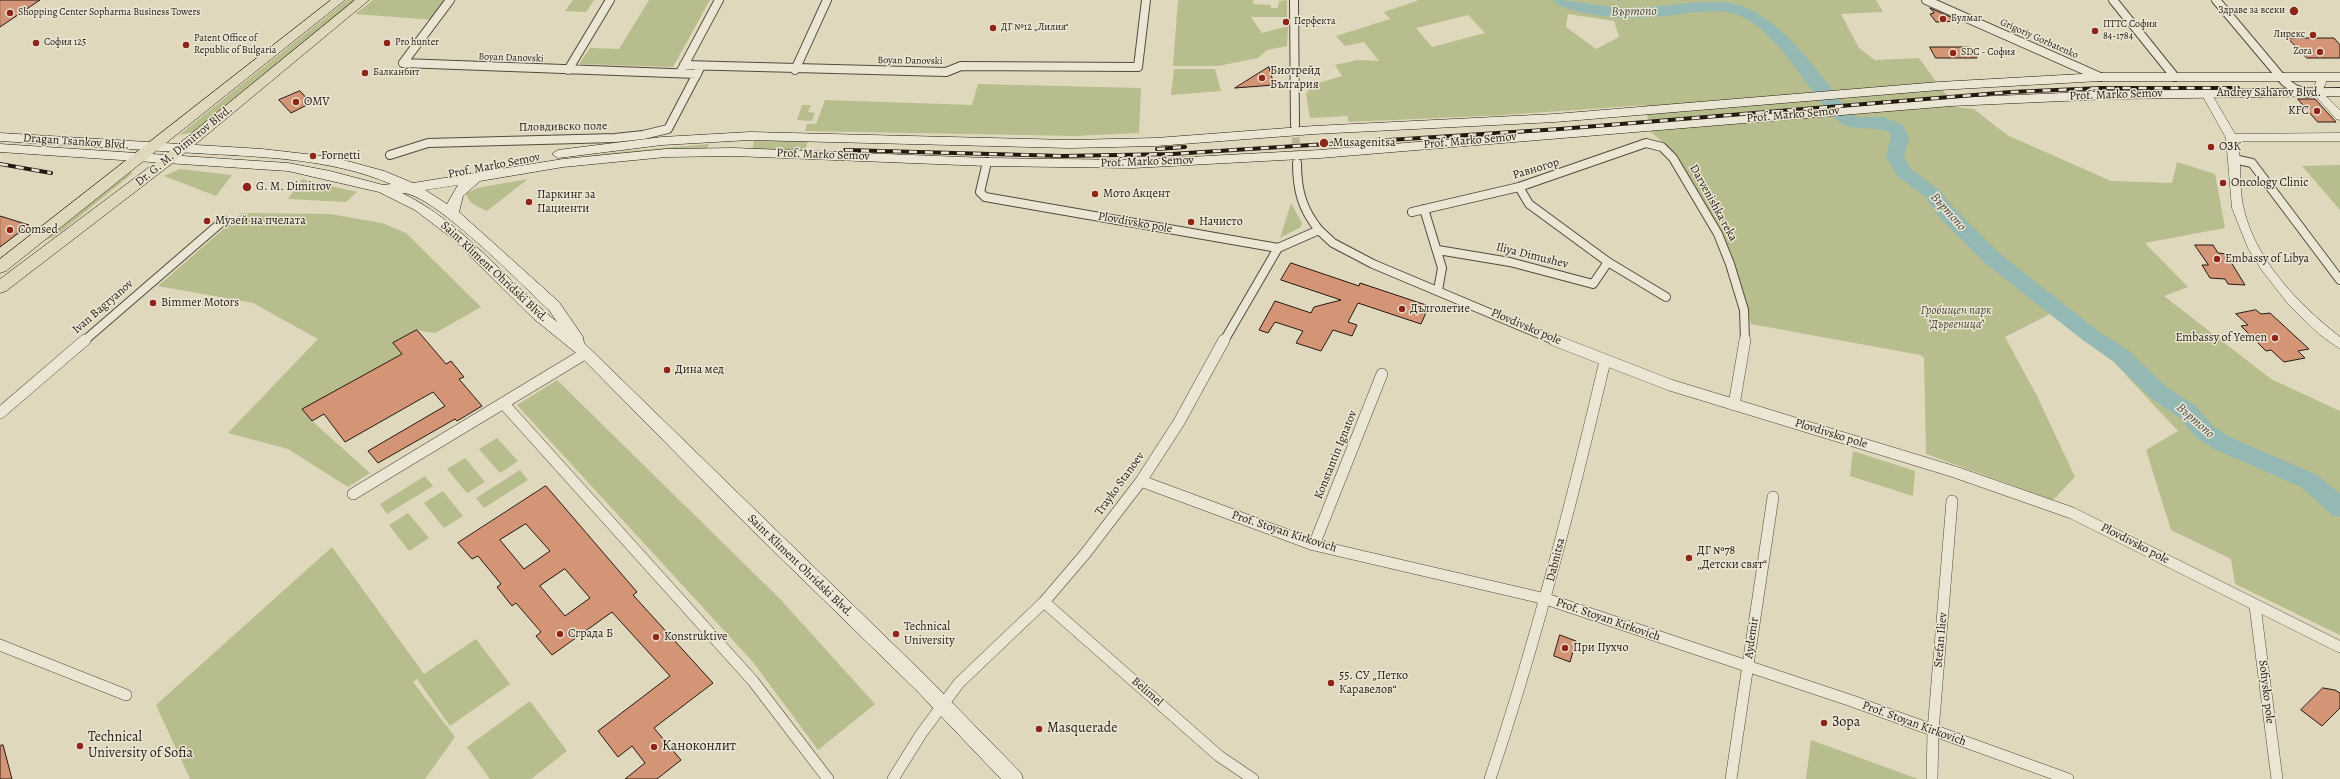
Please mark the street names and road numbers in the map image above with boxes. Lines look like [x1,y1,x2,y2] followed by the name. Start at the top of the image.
[1998,16,2080,62] street label: Grigoriy Gorbatenko
[478,51,544,65] street label: Boyan Danovski
[877,54,943,68] street label: Boyan Danovski
[2069,86,2163,104] street label: Prof. Marko Semov
[2217,86,2321,100] street label: Andrey Saharov Blvd.
[133,102,235,190] street label: Dr. G. M. Dimitrov Blvd.
[1746,104,1840,126] street label: Prof. Marko Semov
[518,119,608,135] street label: Пловдивско поле
[1423,130,1517,152] street label: Prof. Marko Semov
[22,131,130,153] street label: Dragan Tsankov Blvd.
[776,146,870,164] street label: Prof. Marko Semov
[447,150,541,182] street label: Prof. Marko Semov
[1100,153,1194,171] street label: Prof. Marko Semov
[1511,155,1561,183] street label: Равногор
[1686,162,1740,244] street label: Darvenishka reka
[1097,209,1173,237] street label: Plovdivsko pole
[437,219,551,325] street label: Saint Kliment Ohridski Blvd.
[1494,240,1570,272] street label: Iliya Dimushev
[70,277,136,337] street label: Ivan Bagryanov
[1489,306,1563,348] street label: Plovdivsko pole
[1312,409,1360,501] street label: Konstantin Ignatov
[1793,416,1869,452] street label: Plovdivsko pole
[1092,450,1148,518] street label: Trayko Stanoev
[1230,508,1338,556] street label: Prof. Stoyan Kirkovich
[744,512,856,620] street label: Saint Kliment Ohridski Blvd.
[2098,521,2172,567] street label: Plovdivsko pole
[1544,537,1568,583] street label: Dabnitsa
[1554,595,1662,645] street label: Prof. Stoyan Kirkovich
[1931,612,1951,668] street label: Stefan Iliev
[1742,616,1762,660] street label: Aydemir
[2255,659,2277,725] street label: Sofiysko pole
[1128,674,1166,710] street label: Belimel
[1860,698,1968,750] street label: Prof. Stoyan Kirkovich

